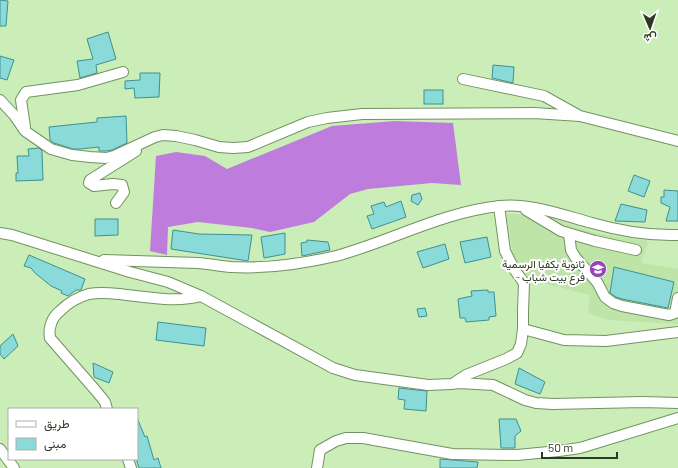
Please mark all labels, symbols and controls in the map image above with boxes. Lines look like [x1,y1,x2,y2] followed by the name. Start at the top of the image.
[630,8,670,48] north arrow
[643,31,657,45] text: ش
[502,257,585,285] place label: ثانوية بكفيا الرسمية - فرع بيت شباب
[588,259,608,279] school or university icon: ثانوية بكفيا الرسمية - فرع بيت شباب
[8,408,138,460] legend
[44,416,70,432] text: طريق
[542,434,617,460] scale bar
[44,436,66,452] text: مبنى
[548,440,573,454] text: 50 m

